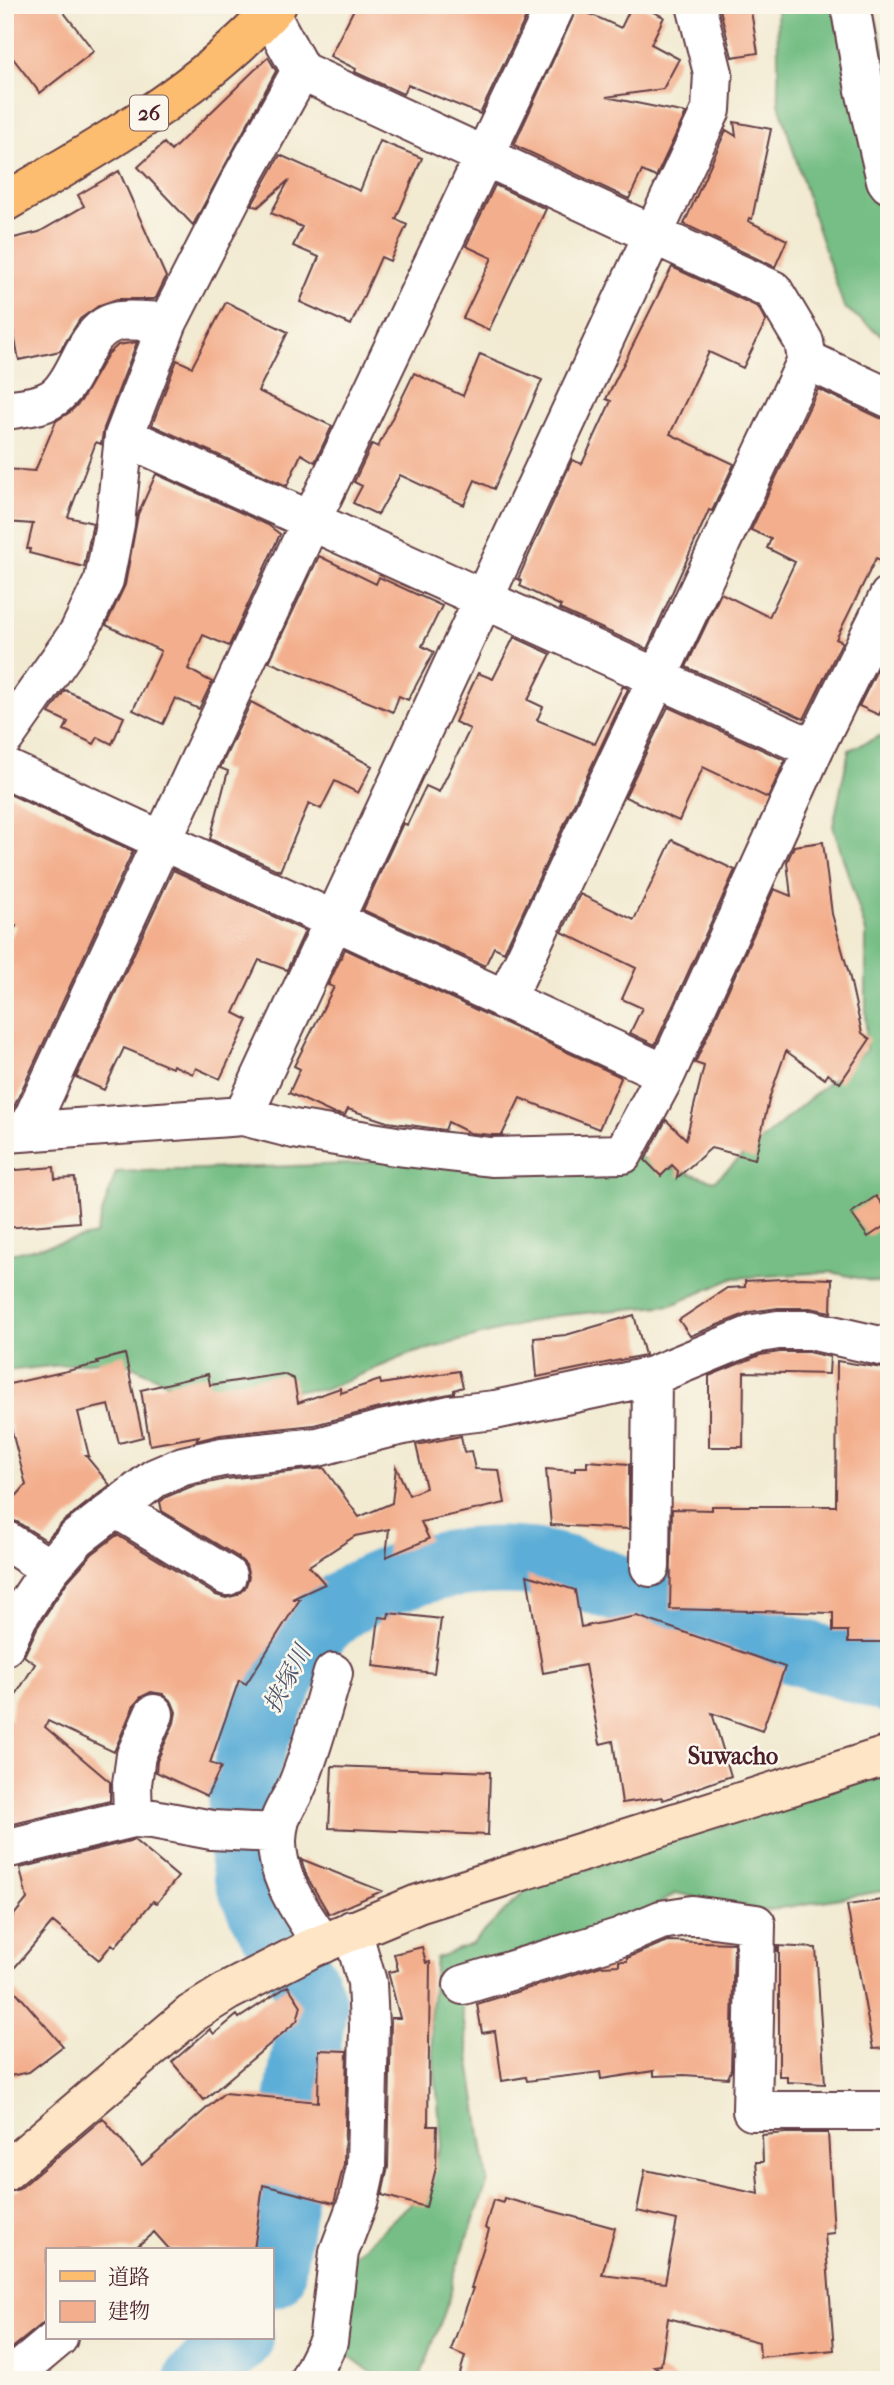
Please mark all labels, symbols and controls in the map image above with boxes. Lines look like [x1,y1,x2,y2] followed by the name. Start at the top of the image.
[130,96,168,130] road number: 26
[258,1638,318,1717] water label: 挟塚川
[688,1742,778,1770] district label: Suwacho
[46,2248,273,2340] legend
[108,2265,150,2289] text: 道路
[108,2299,150,2323] text: 建物

